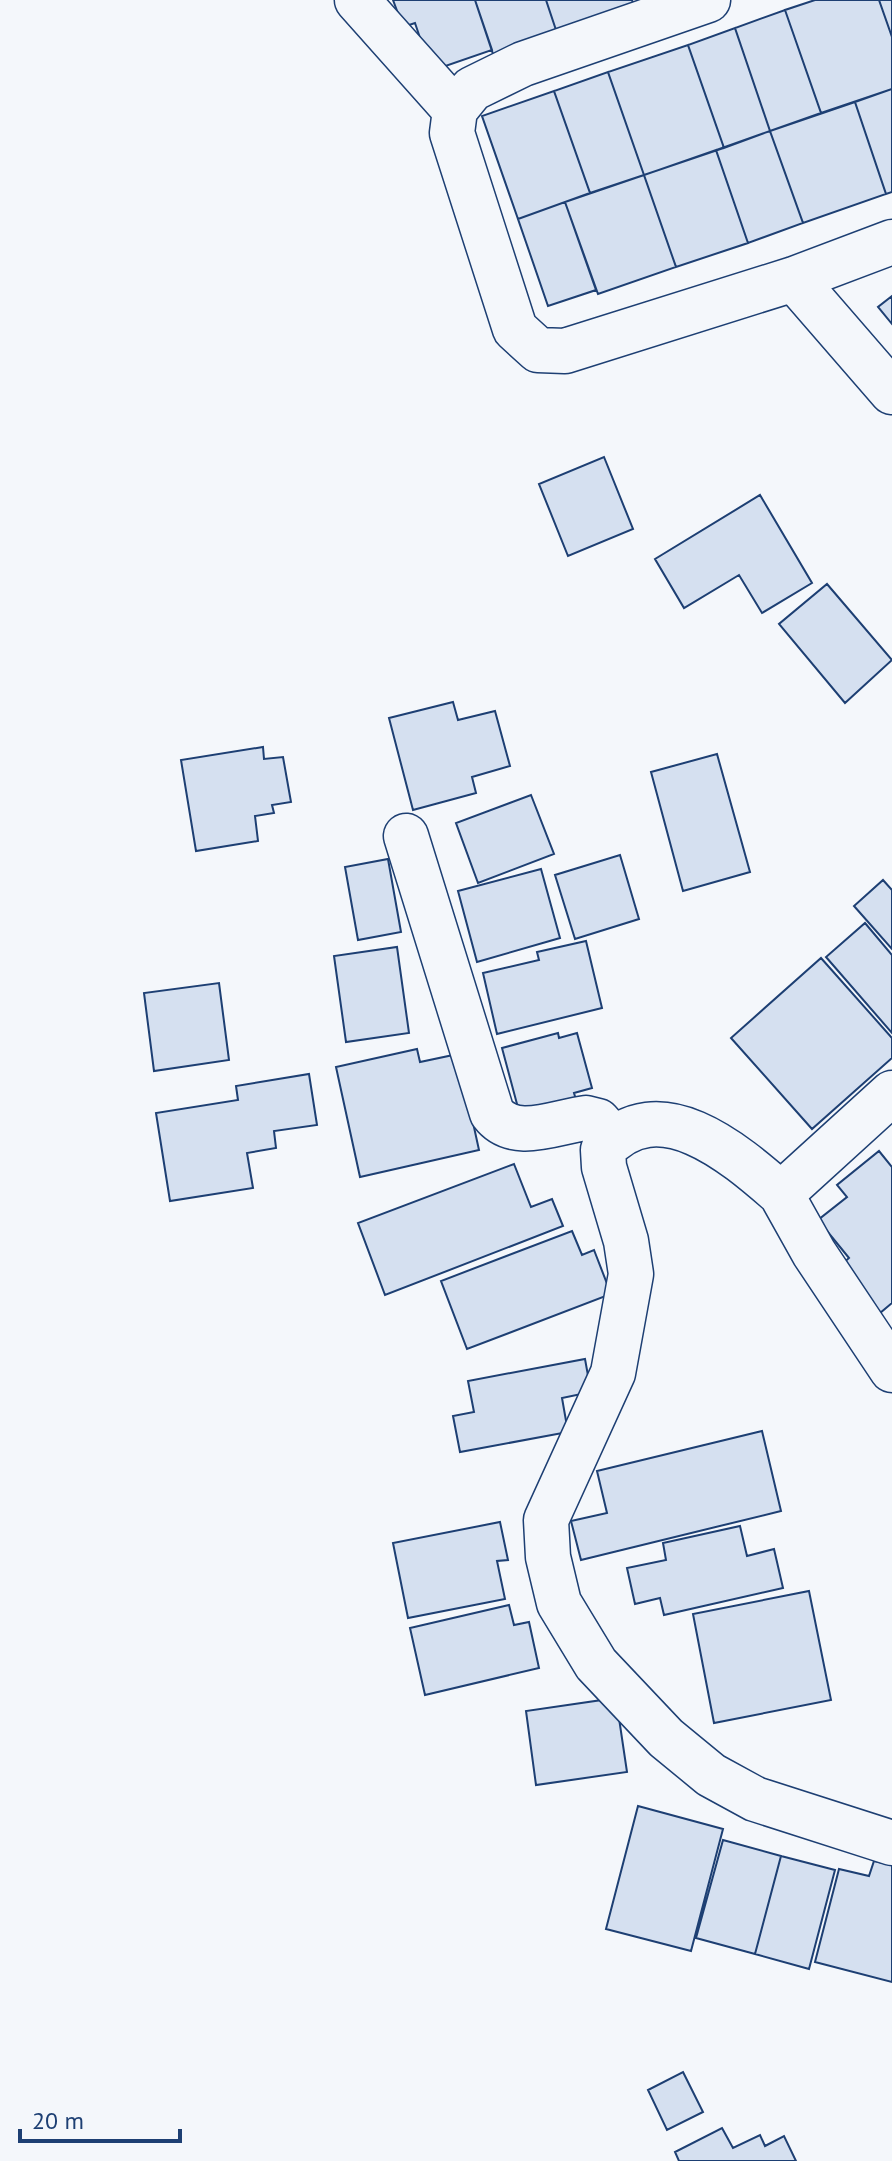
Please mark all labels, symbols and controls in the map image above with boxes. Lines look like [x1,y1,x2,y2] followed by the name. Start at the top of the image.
[20,2093,180,2143] scale bar
[32,2105,84,2136] text: 20 m

